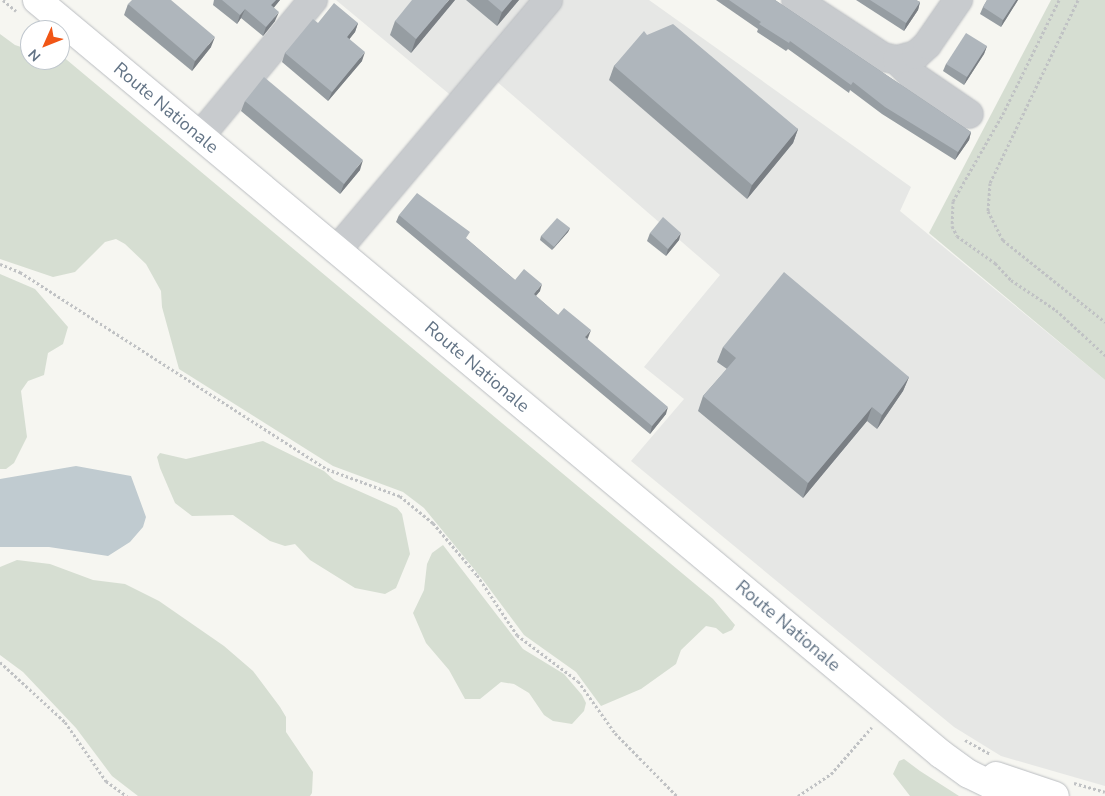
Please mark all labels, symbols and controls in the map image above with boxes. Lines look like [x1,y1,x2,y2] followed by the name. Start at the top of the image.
[20,20,70,70] north arrow
[24,45,45,65] text: N
[109,58,223,158] street label: Route Nationale
[420,317,534,417] street label: Route Nationale
[731,576,845,676] street label: Route Nationale

